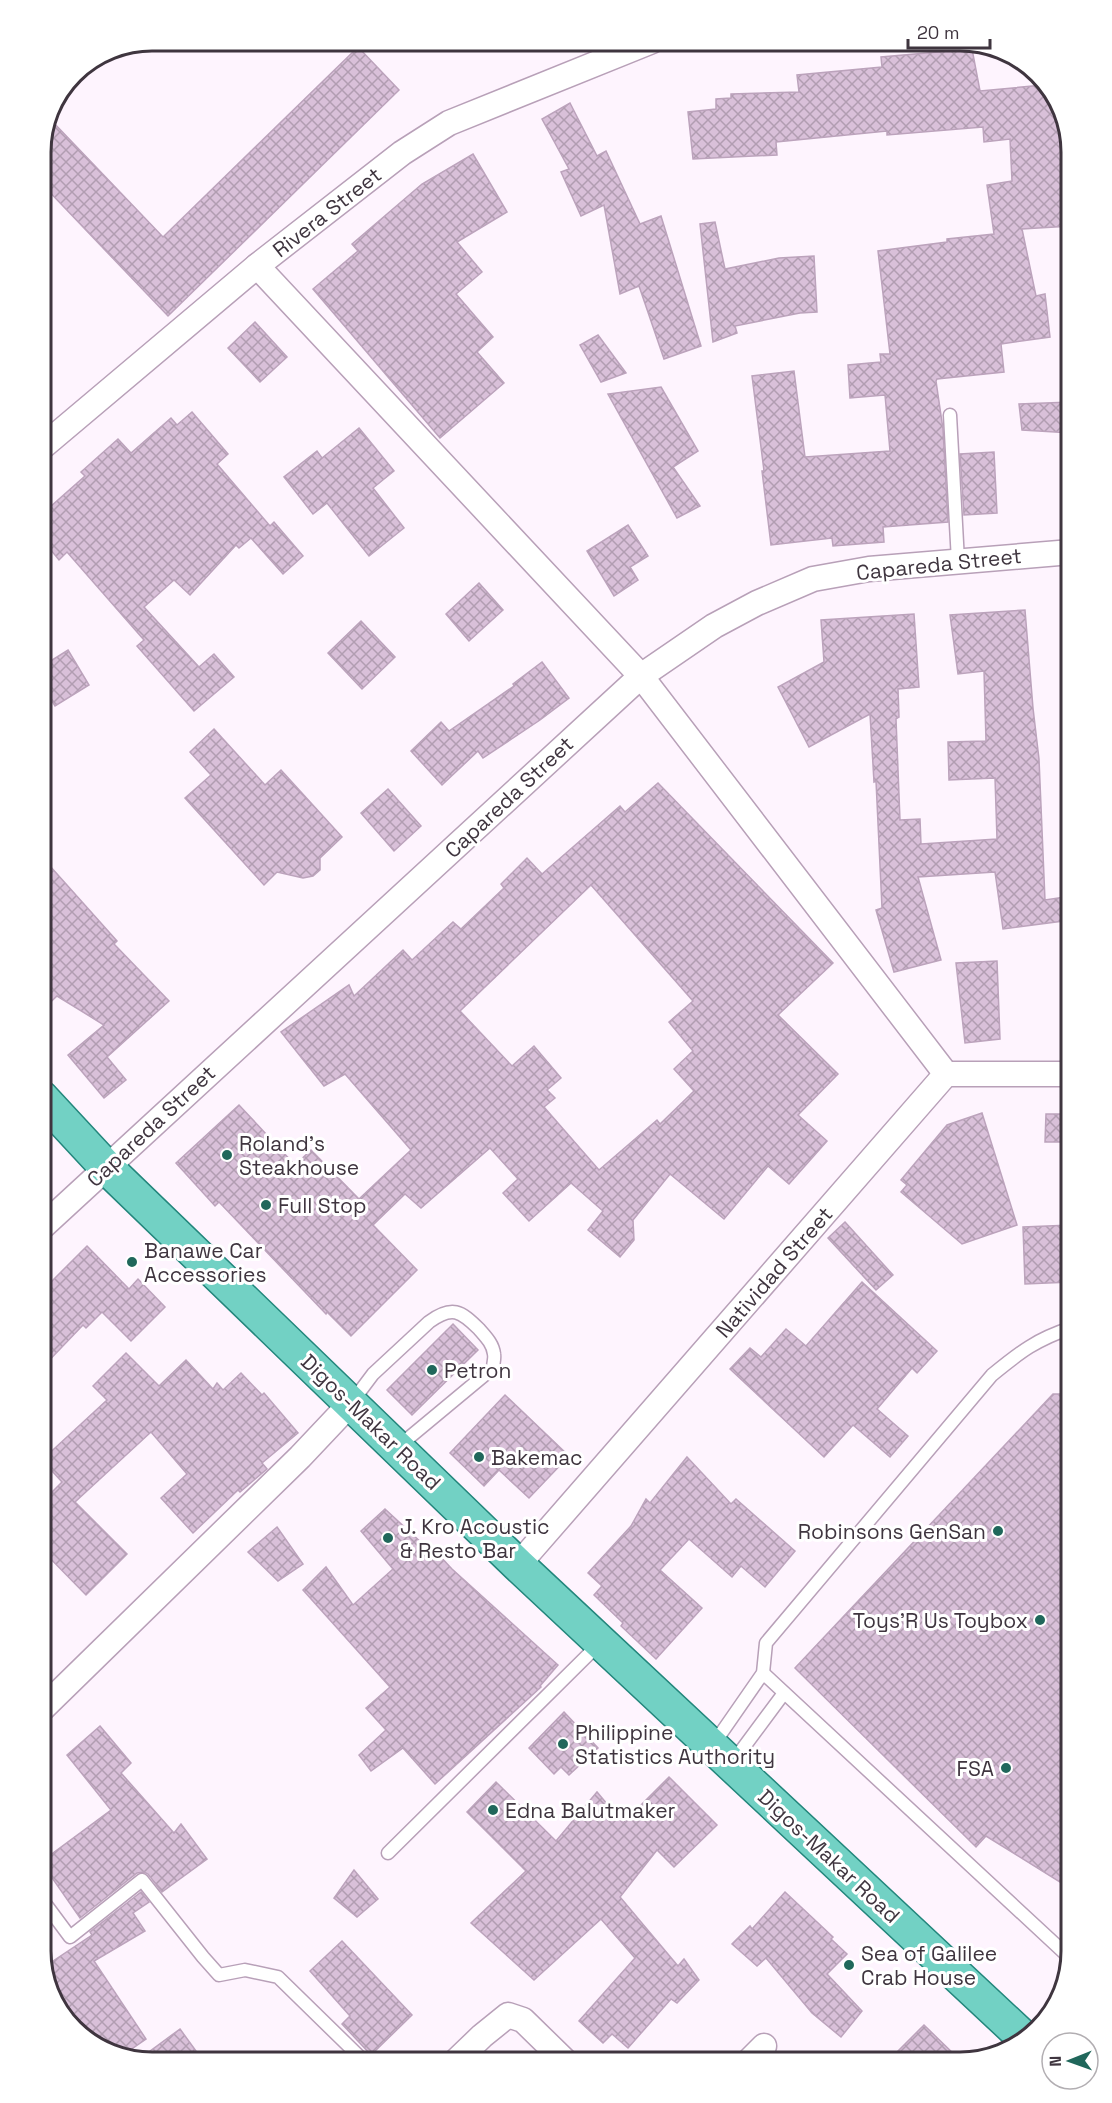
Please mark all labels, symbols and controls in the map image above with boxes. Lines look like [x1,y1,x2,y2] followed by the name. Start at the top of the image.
[908,12,990,50] scale bar
[917,21,960,44] text: 20 m
[267,161,387,263] street label: Rivera Street
[855,542,1023,586] street label: Capareda Street
[439,730,579,864] street label: Capareda Street
[81,1059,221,1193] street label: Capareda Street
[239,1130,359,1181] place label: Roland's Steakhouse
[220,1148,234,1162] marker: Roland's Steakhouse
[278,1192,367,1219] place label: Full Stop
[259,1198,273,1212] marker: Full Stop
[710,1201,838,1343] street label: Natividad Street
[144,1237,266,1288] place label: Banawe Car Accessories
[125,1255,139,1269] marker: Banawe Car Accessories
[295,1348,447,1496] street label: Digos-Makar Road
[444,1357,511,1384] place label: Petron
[425,1363,439,1377] marker: Petron
[491,1444,583,1471] place label: Bakemac
[472,1450,486,1464] marker: Bakemac
[400,1513,550,1564] place label: J. Kro Acoustic & Resto Bar
[798,1518,986,1545] place label: Robinsons GenSan
[991,1524,1005,1538] marker: Robinsons GenSan
[381,1531,395,1545] marker: J. Kro Acoustic & Resto Bar
[853,1607,1028,1634] place label: Toys'R Us Toybox
[1033,1613,1047,1627] marker: Toys'R Us Toybox
[575,1719,775,1770] place label: Philippine Statistics Authority
[556,1737,570,1751] marker: Philippine Statistics Authority
[957,1755,994,1782] place label: FSA
[999,1761,1013,1775] marker: FSA
[752,1783,906,1929] street label: Digos-Makar Road
[505,1797,676,1824] place label: Edna Balutmaker
[486,1803,500,1817] marker: Edna Balutmaker
[861,1940,997,1991] place label: Sea of Galilee Crab House
[842,1958,856,1972] marker: Sea of Galilee Crab House
[1040,2031,1100,2091] north arrow
[1045,2056,1066,2067] text: N

